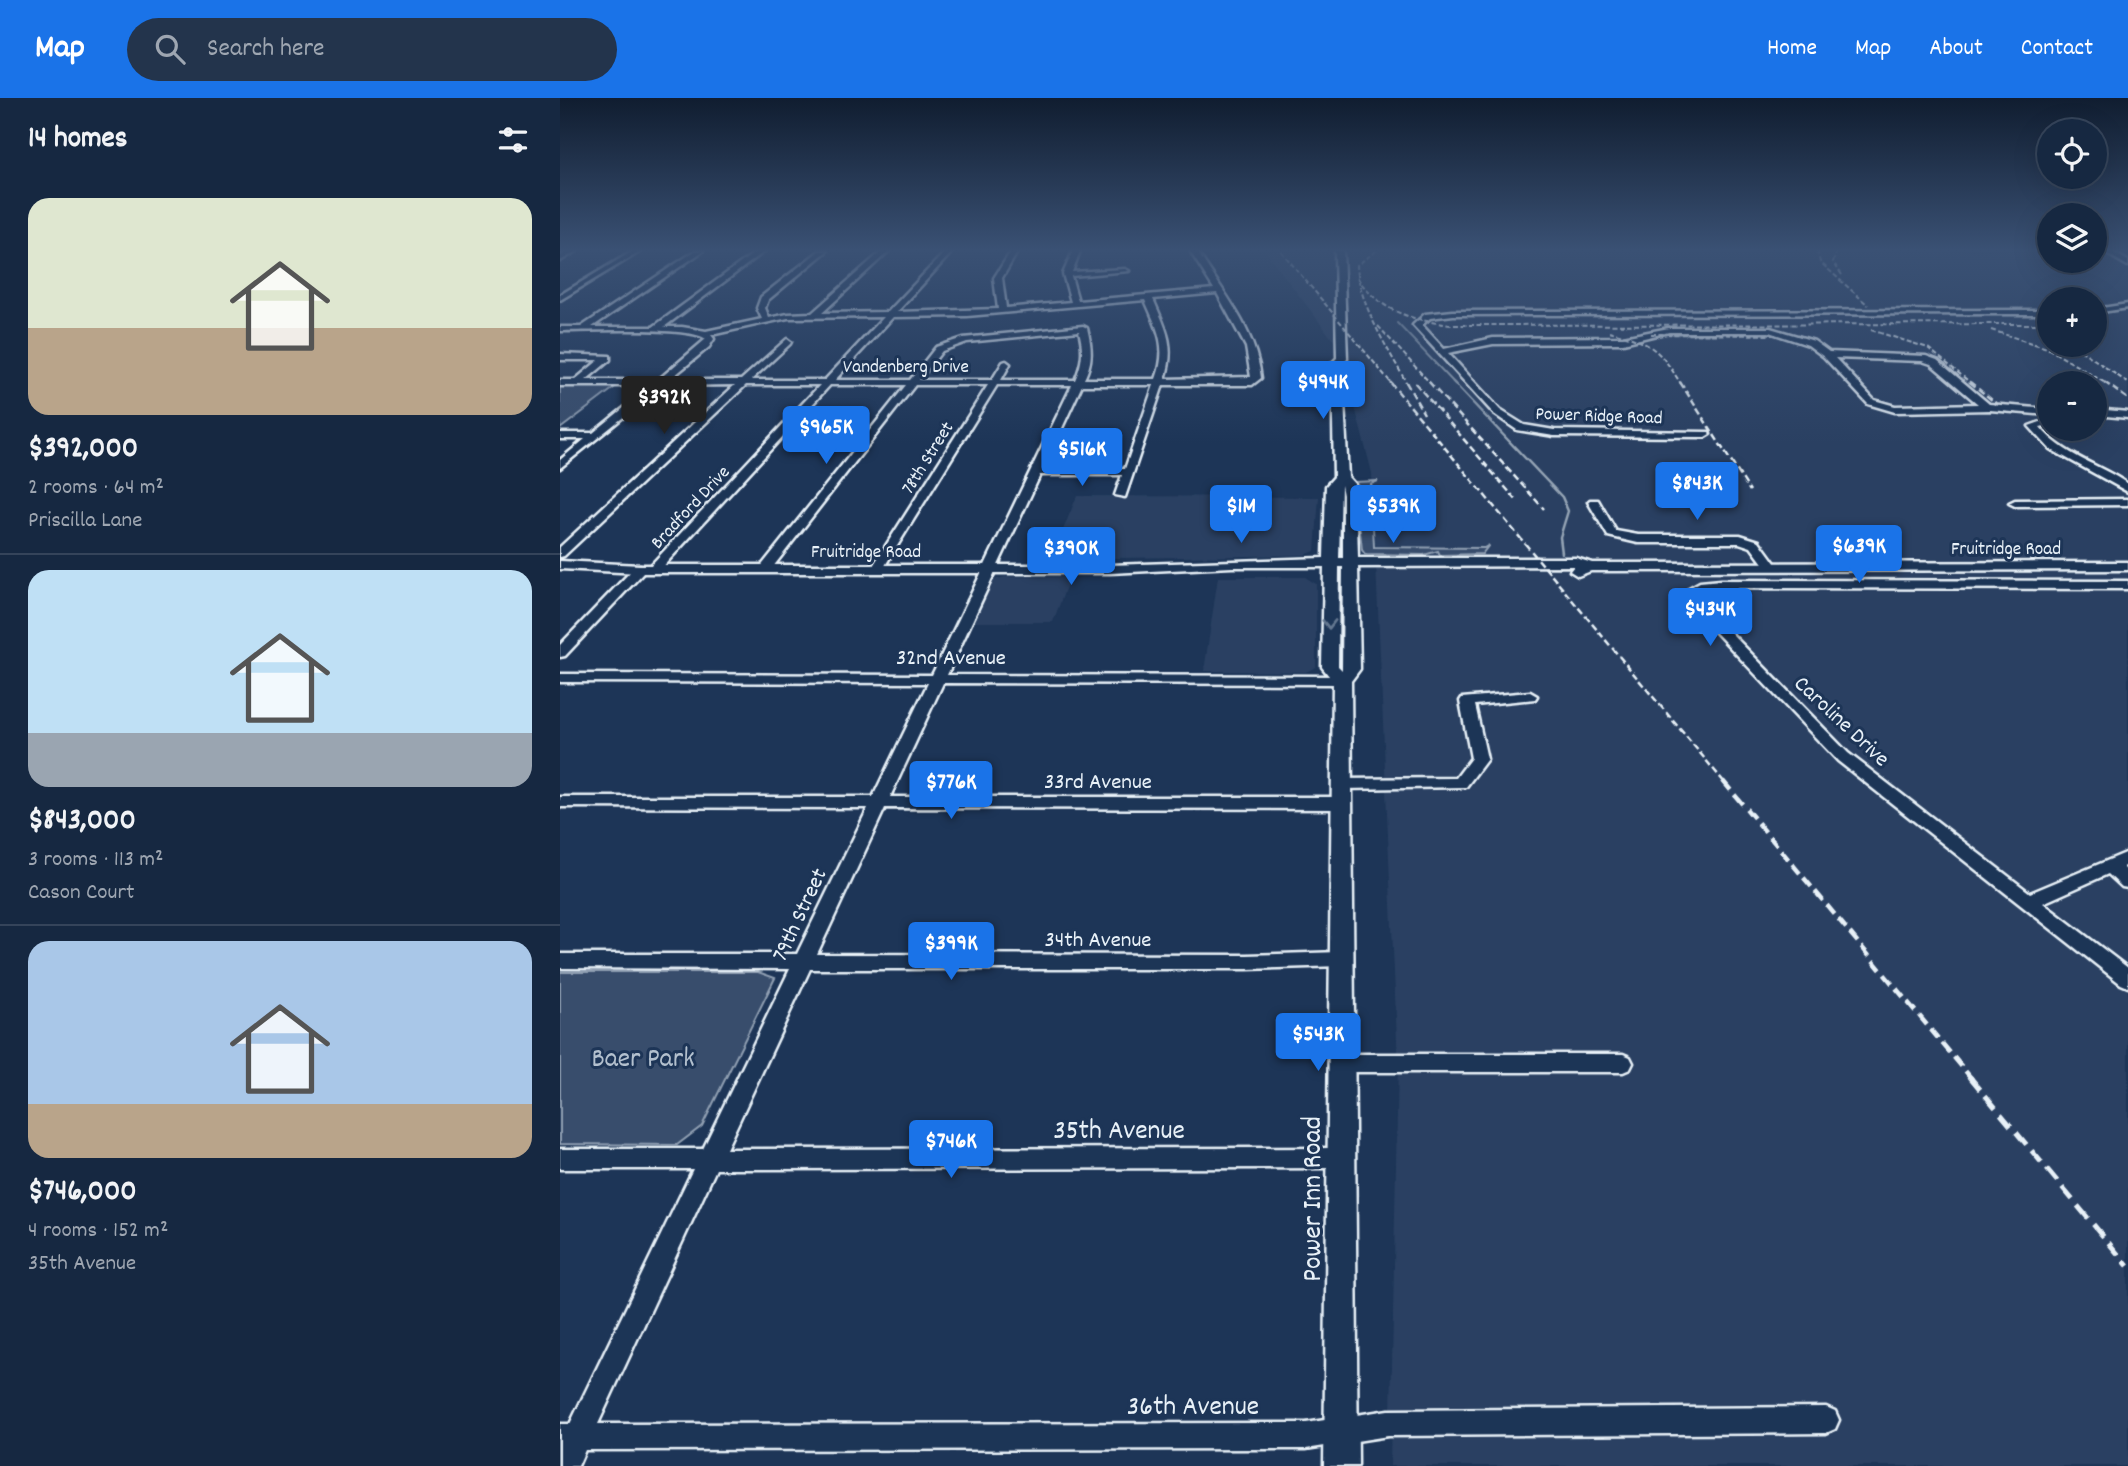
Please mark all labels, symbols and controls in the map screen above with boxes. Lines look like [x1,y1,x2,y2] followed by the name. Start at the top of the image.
[127,18,617,81] search box
[35,26,85,73] text: Map
[151,30,189,68] icon: search
[207,31,325,68] text: Search here
[1767,32,1817,66] text: Home
[1855,32,1891,66] text: Map
[1929,32,1983,66] text: About
[2021,32,2093,66] text: Contact
[28,119,127,162] text: 14 homes
[2037,119,2107,441] map controls
[2037,119,2107,189] button: locate
[494,121,532,159] icon: filters
[2037,203,2107,273] button: layers
[217,243,343,369] icon: home
[2037,287,2107,357] button: +
[843,355,969,382] street label: Vandenberg Drive
[1274,362,1372,421] pin: $494K
[1297,367,1349,400] text: $494K
[2037,371,2107,441] button: −
[615,376,713,436] pin: $392K
[637,382,691,415] text: $392K
[1535,402,1663,433] street label: Power Ridge Road
[777,406,875,466] pin: $965K
[799,412,853,445] text: $965K
[896,417,962,500] street label: 78th Street
[1033,428,1131,488] pin: $516K
[28,429,138,472] text: $392,000
[1057,434,1107,467] text: $516K
[646,460,738,556] street label: Bradford Drive
[1648,462,1746,522] pin: $843K
[1671,468,1723,501] text: $843K
[28,472,164,505] text: 2 rooms · 64 m²
[1207,486,1275,545] pin: $1M
[1344,486,1442,545] pin: $539K
[1226,491,1256,524] text: $1M
[1366,491,1420,524] text: $539K
[28,505,142,538] text: Priscilla Lane
[1810,526,1908,585] pin: $639K
[1022,528,1120,587] pin: $390K
[1832,531,1886,564] text: $639K
[1043,533,1099,566] text: $390K
[1951,537,2061,564] street label: Fruitridge Road
[811,540,921,567] street label: Fruitridge Road
[1661,588,1759,648] pin: $434K
[1684,594,1736,627] text: $434K
[217,615,343,741] icon: home
[1321,619,1337,629] one-way arrow
[896,643,1006,676] street label: 32nd Avenue
[1785,669,1896,776] street label: Caroline Drive
[902,762,1000,821] pin: $776K
[925,767,977,800] text: $776K
[1044,767,1152,800] street label: 33rd Avenue
[28,801,136,844] text: $843,000
[28,844,164,877] text: 3 rooms · 113 m²
[765,863,837,968] street label: 79th Street
[28,877,135,910] text: Cason Court
[902,922,1000,982] pin: $399K
[1045,925,1151,958] street label: 34th Avenue
[924,928,978,961] text: $399K
[217,986,343,1112] icon: home
[1269,1014,1367,1073] pin: $543K
[1292,1019,1344,1052] text: $543K
[591,1041,695,1081] park label: Baer Park
[1053,1113,1185,1153] street label: 35th Avenue
[1295,1116,1335,1282] street label: Power Inn Road
[902,1121,1000,1180] pin: $746K
[925,1126,977,1159] text: $746K
[28,1172,137,1215] text: $746,000
[28,1215,168,1248] text: 4 rooms · 152 m²
[28,1248,136,1281] text: 35th Avenue
[1127,1389,1259,1429] street label: 36th Avenue

